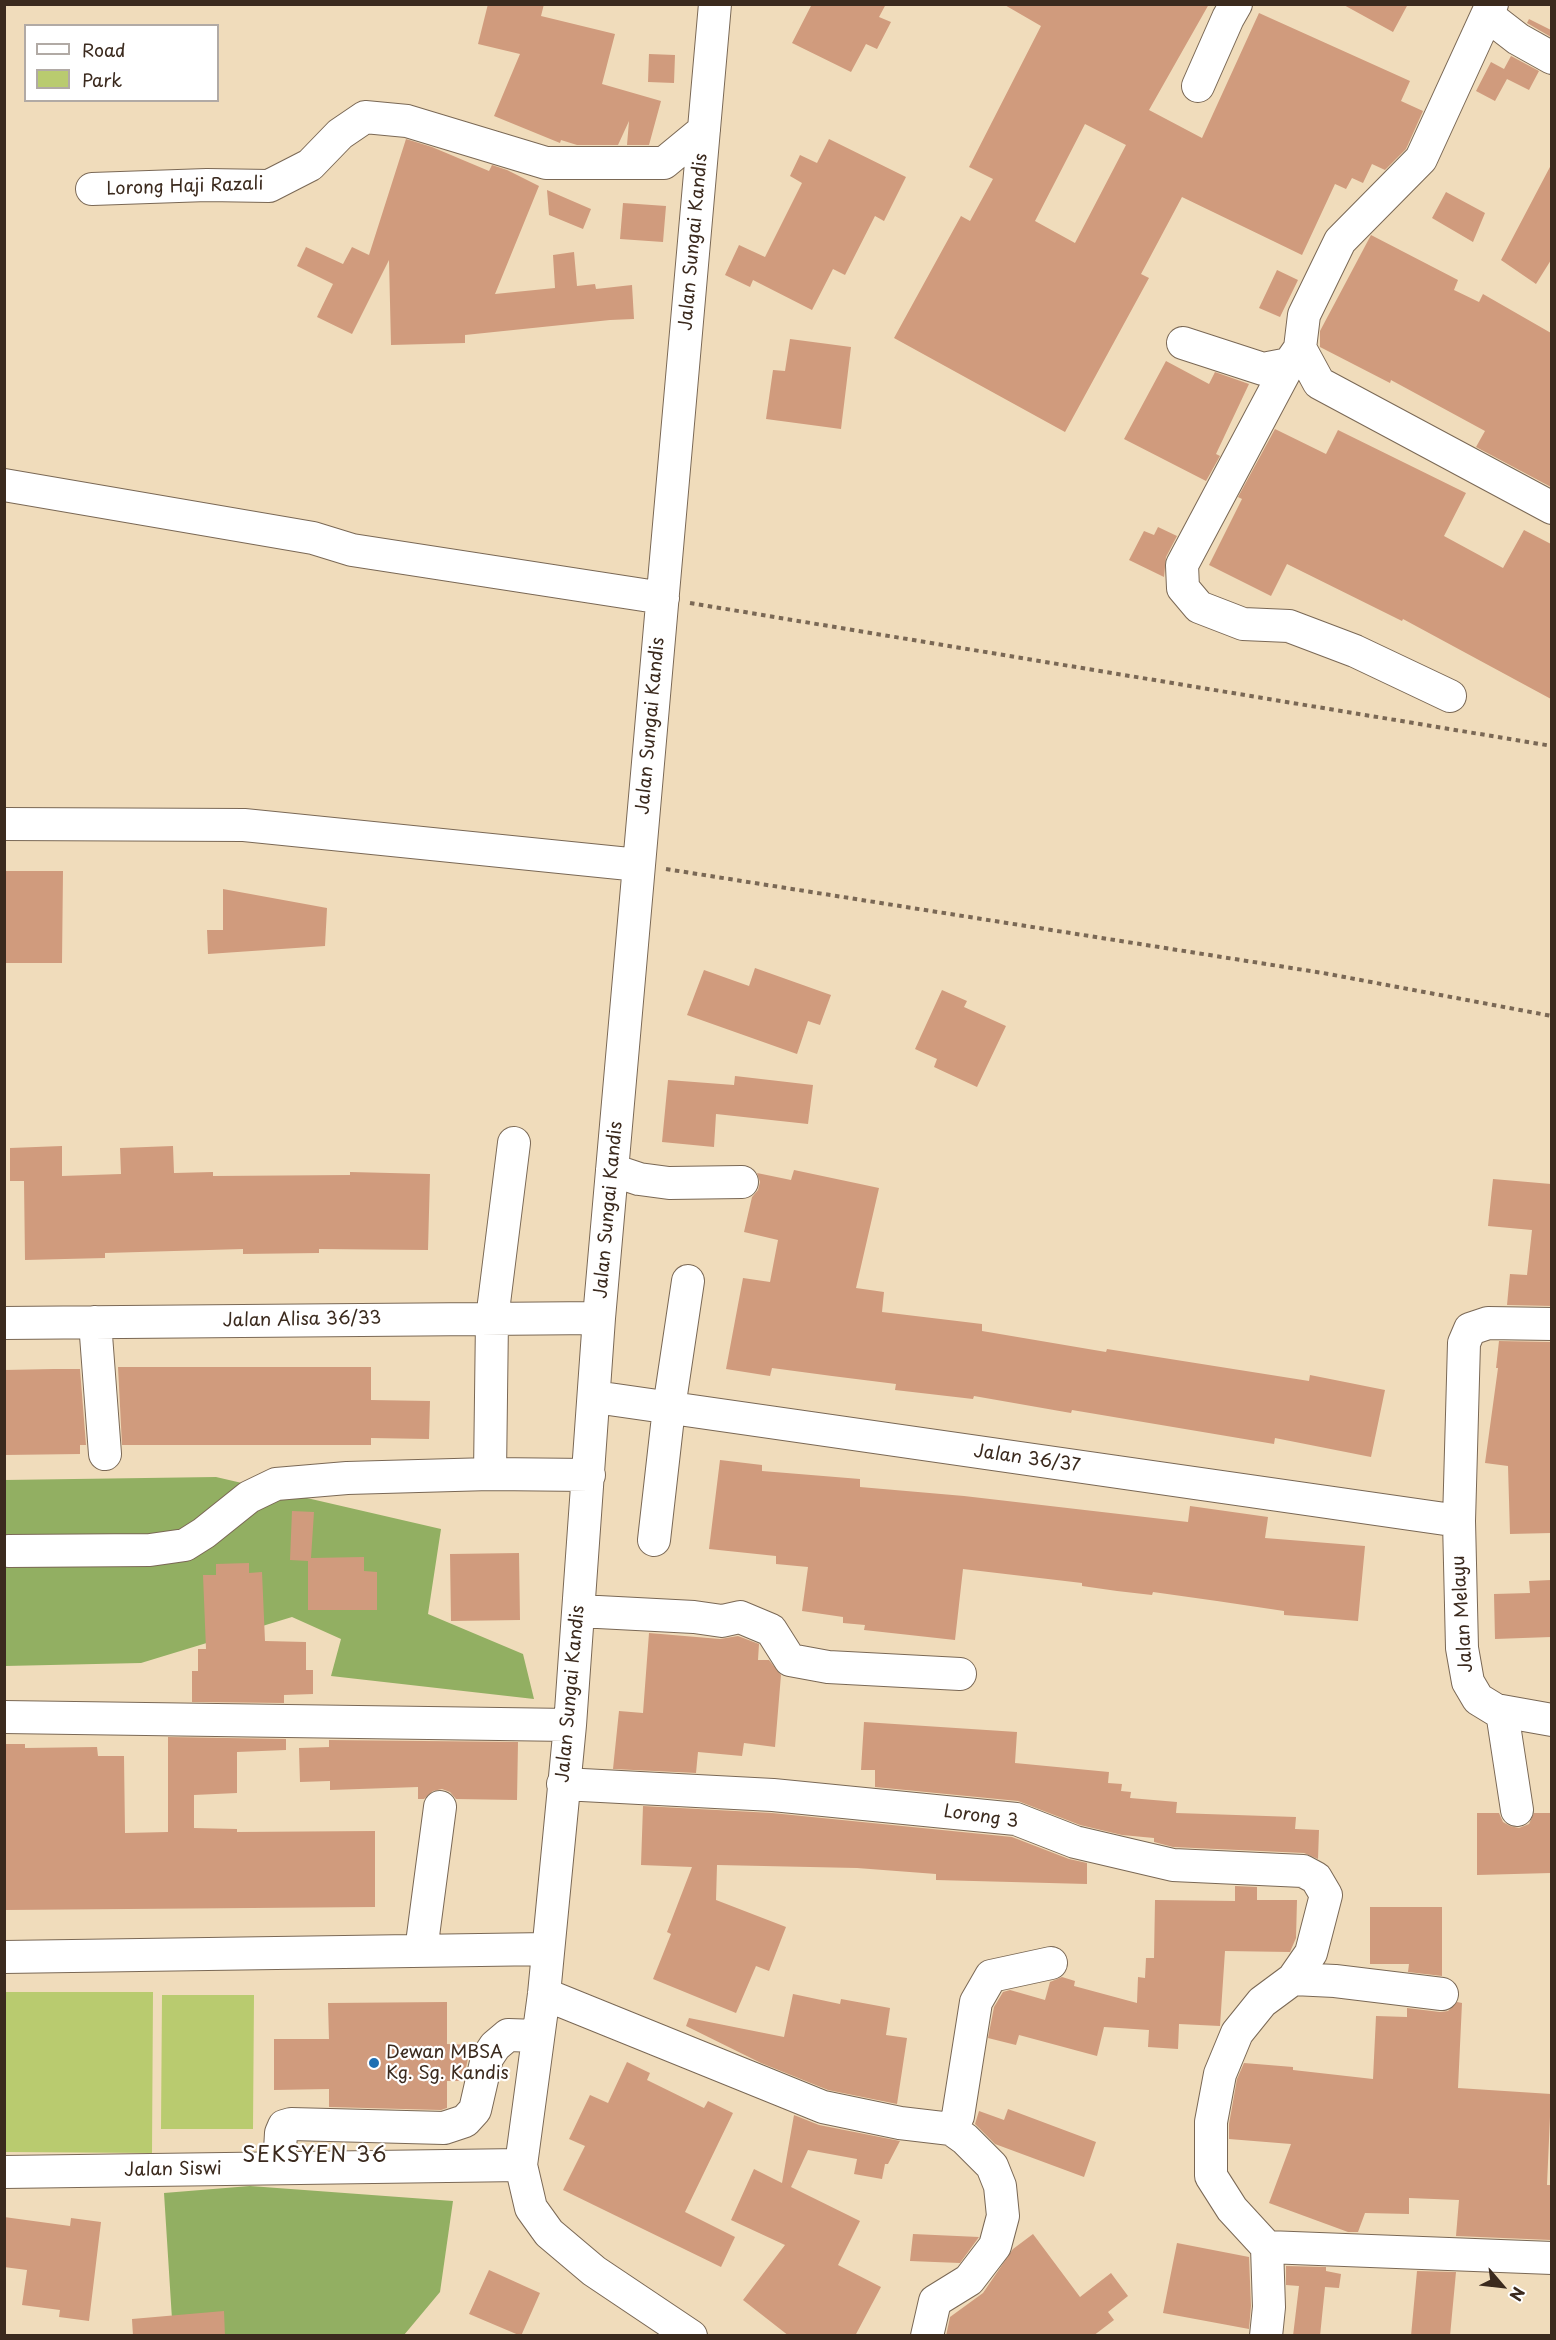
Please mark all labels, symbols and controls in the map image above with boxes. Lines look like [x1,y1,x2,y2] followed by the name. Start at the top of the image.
[24,24,219,102] legend
[82,36,126,63] text: Road
[82,66,122,93] text: Park
[675,152,713,332] street label: Jalan Sungai Kandis
[106,173,264,201] street label: Lorong Haji Razali
[632,636,670,816] street label: Jalan Sungai Kandis
[590,1120,628,1300] street label: Jalan Sungai Kandis
[222,1308,382,1332] street label: Jalan Alisa 36/33
[972,1441,1082,1477] street label: Jalan 36/37
[1448,1555,1478,1673] street label: Jalan Melayu
[552,1604,590,1784] street label: Jalan Sungai Kandis
[942,1801,1020,1833] street label: Lorong 3
[386,2042,509,2084] place label: Dewan MBSA Kg. Sg. Kandis
[367,2056,381,2070] marker: Dewan MBSA Kg. Sg. Kandis
[242,2143,388,2169] district label: SEKSYEN 36
[124,2158,222,2182] street label: Jalan Siswi
[1472,2256,1532,2316] north arrow
[1504,2283,1531,2306] text: N

